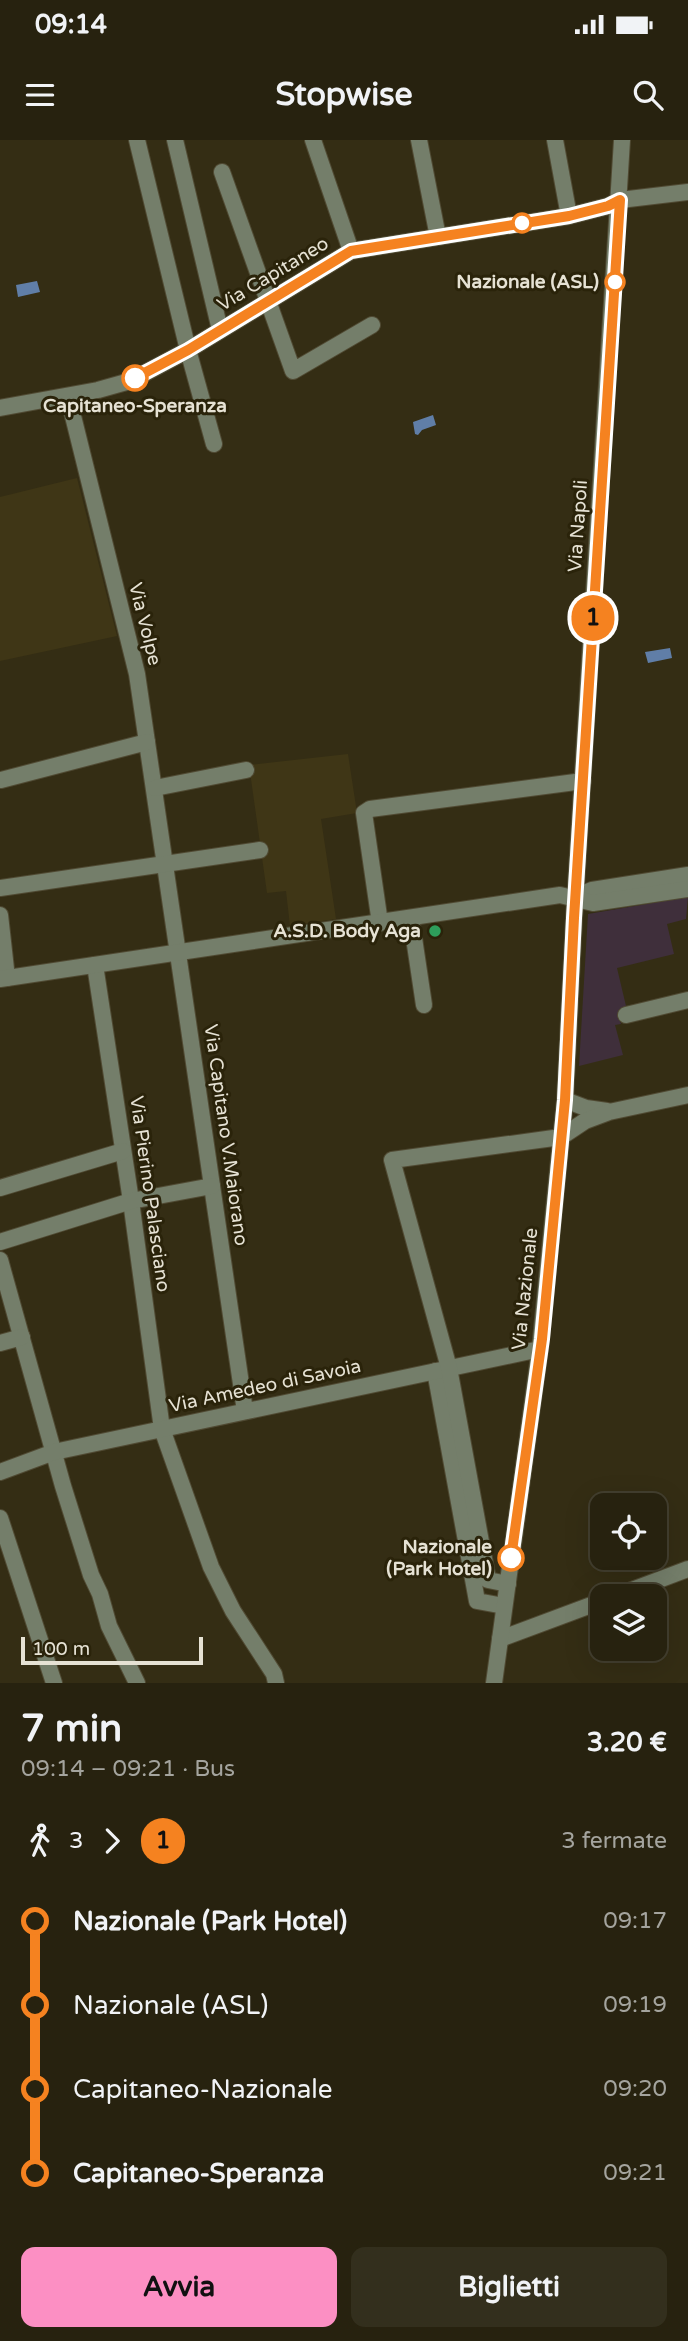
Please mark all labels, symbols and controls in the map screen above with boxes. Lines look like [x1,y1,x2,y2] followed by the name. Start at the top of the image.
[35,9,107,40] text: 09:14
[21,76,59,114] icon: menu
[275,76,413,114] text: Stopwise
[629,76,667,114] icon: search
[512,213,532,233] unlabelled marker
[213,232,333,316] street label: Via Capitaneo
[456,271,599,293] place label: Nazionale (ASL)
[605,272,625,292] marker: Nazionale (ASL)
[122,365,148,391] marker: Capitaneo-Speranza
[43,395,227,418] place label: Capitaneo-Speranza
[564,479,592,573] street label: Via Napoli
[124,580,166,668] street label: Via Volpe
[570,595,616,641] line badge: 1
[585,603,601,632] text: 1
[273,920,421,943] place label: A.S.D. Body Aga
[427,923,443,939] marker: A.S.D. Body Aga
[200,1023,252,1247] street label: Via Capitano V.Maiorano
[125,1095,175,1293] street label: Via Pierino Palasciano
[508,1227,542,1351] street label: Via Nazionale
[167,1355,363,1417] street label: Via Amedeo di Savoia
[590,1493,667,1661] map controls
[590,1493,667,1570] button: locate
[386,1536,492,1580] place label: Nazionale (Park Hotel)
[498,1545,524,1571] marker: Nazionale (Park Hotel)
[590,1584,667,1661] button: layers
[21,1634,203,1666] scale bar
[32,1638,90,1660] text: 100 m
[21,1706,122,1752] text: 7 min
[587,1727,667,1758] text: 3.20 €
[21,1755,235,1783] text: 09:14 – 09:21 · Bus
[21,1822,59,1860] icon: walk
[93,1822,131,1860] icon: forward
[155,1826,171,1855] text: 1
[69,1827,83,1855] text: 3
[561,1827,667,1855] text: 3 fermate
[73,1906,347,1937] text: Nazionale (Park Hotel)
[603,1907,667,1935] text: 09:17
[73,1990,268,2021] text: Nazionale (ASL)
[603,1991,667,2019] text: 09:19
[73,2074,332,2105] text: Capitaneo-Nazionale
[603,2075,667,2103] text: 09:20
[73,2158,324,2189] text: Capitaneo-Speranza
[603,2159,667,2187] text: 09:21
[21,2247,337,2327] button: Avvia
[351,2247,667,2327] button: Biglietti

